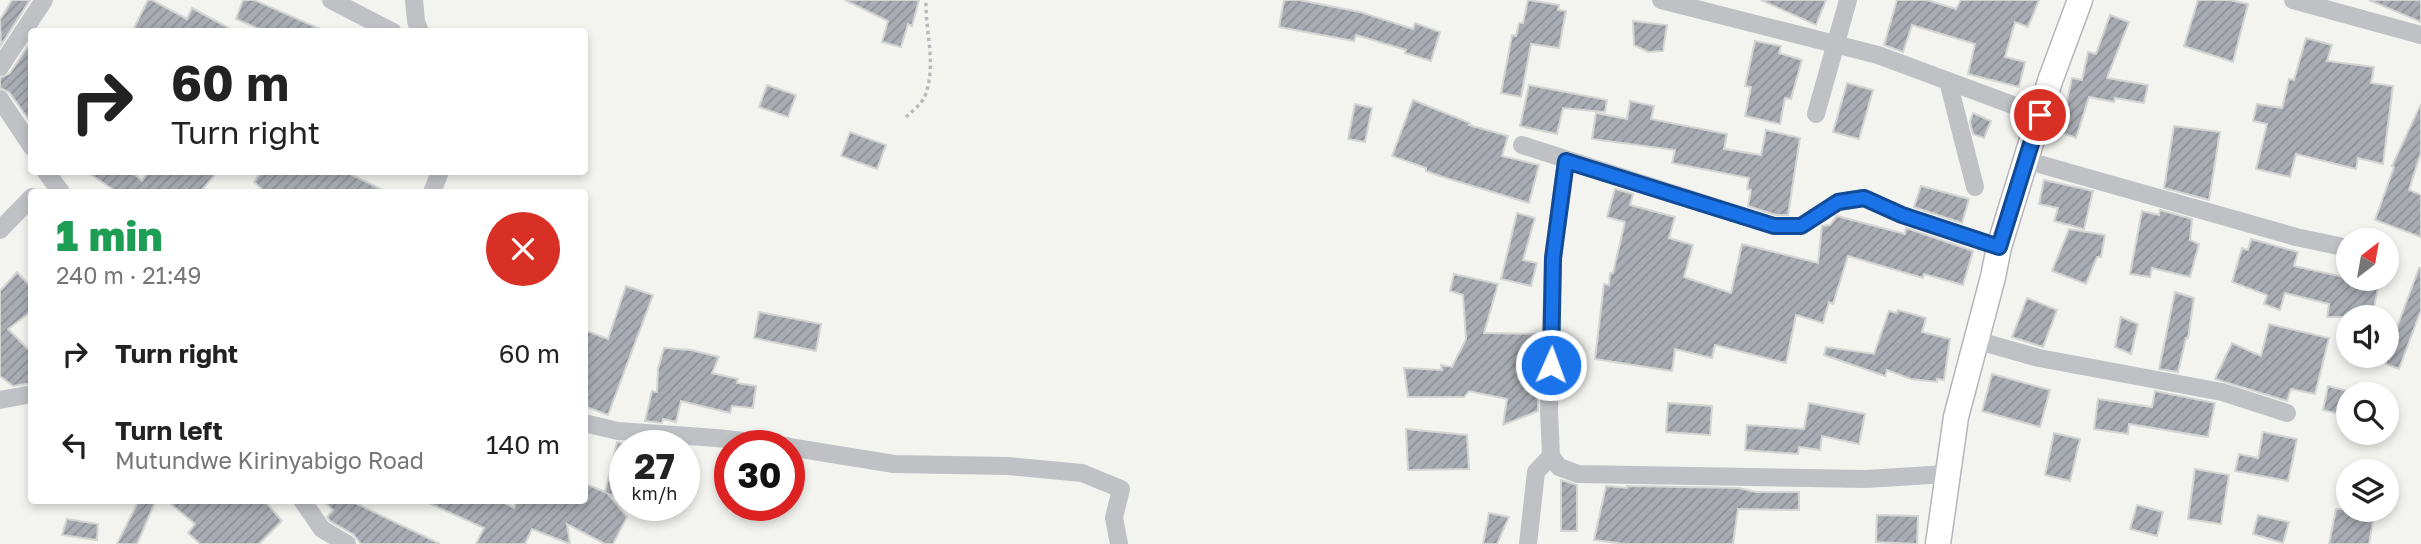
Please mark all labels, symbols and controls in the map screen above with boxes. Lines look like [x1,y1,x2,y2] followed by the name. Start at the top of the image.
[171,53,289,112] text: 60 m
[56,56,147,147] icon: right
[2010,85,2070,145] pin
[2021,96,2059,134] icon: arrive
[171,113,320,151] text: Turn right
[56,210,163,260] text: 1 min
[486,212,560,286] button: close
[2336,228,2399,290] north arrow
[2336,228,2399,522] map controls
[56,261,201,289] text: 240 m · 21:49
[2336,305,2399,368] button: sound
[1514,328,1588,402] position arrow
[56,335,94,373] icon: right
[115,338,238,369] text: Turn right
[499,338,560,369] text: 60 m
[2336,382,2399,445] button: search
[115,415,223,446] text: Turn left
[56,426,94,464] icon: left
[486,429,560,460] text: 140 m
[714,430,805,521] speed limit sign: 30
[634,445,675,487] text: 27
[115,446,424,474] text: Mutundwe Kirinyabigo Road
[2336,459,2399,522] button: layers
[632,482,677,504] text: km/h

